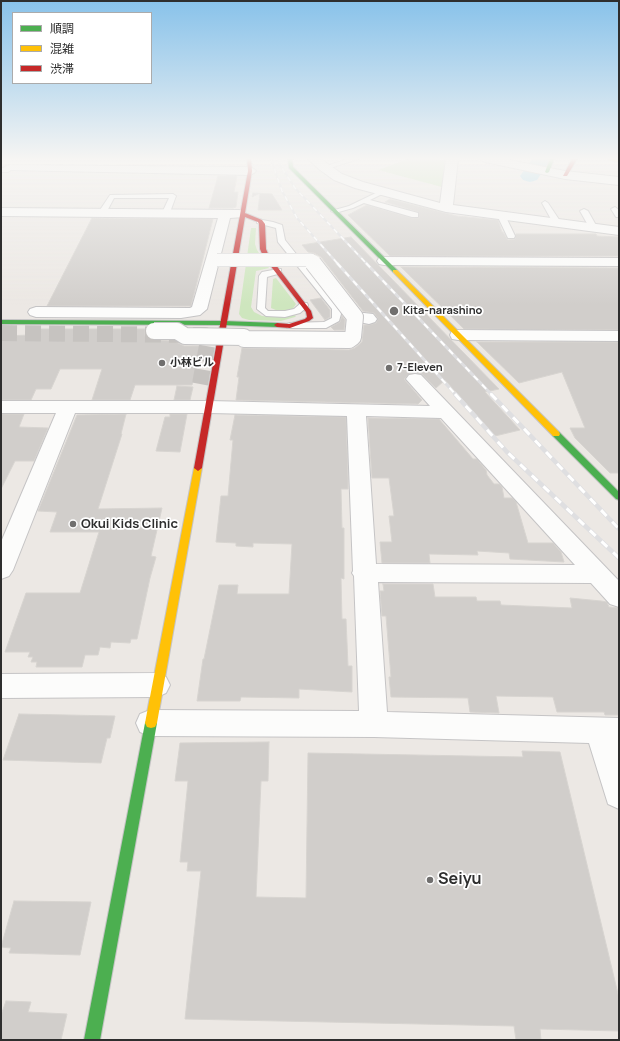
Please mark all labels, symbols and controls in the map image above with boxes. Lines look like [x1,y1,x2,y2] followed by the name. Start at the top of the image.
[12,12,152,84] legend
[50,20,74,37] text: 順調
[50,40,74,57] text: 混雑
[50,60,74,77] text: 渋滞
[403,304,482,318] place label: Kita-narashino
[388,305,400,317] marker: Kita-narashino
[170,356,214,370] place label: 小林ビル
[157,358,167,368] marker: 小林ビル
[397,361,443,375] place label: 7-Eleven
[384,363,394,373] marker: 7-Eleven
[81,516,178,532] place label: Okui Kids Clinic
[68,519,78,529] marker: Okui Kids Clinic
[438,870,482,890] place label: Seiyu
[425,875,435,885] marker: Seiyu

